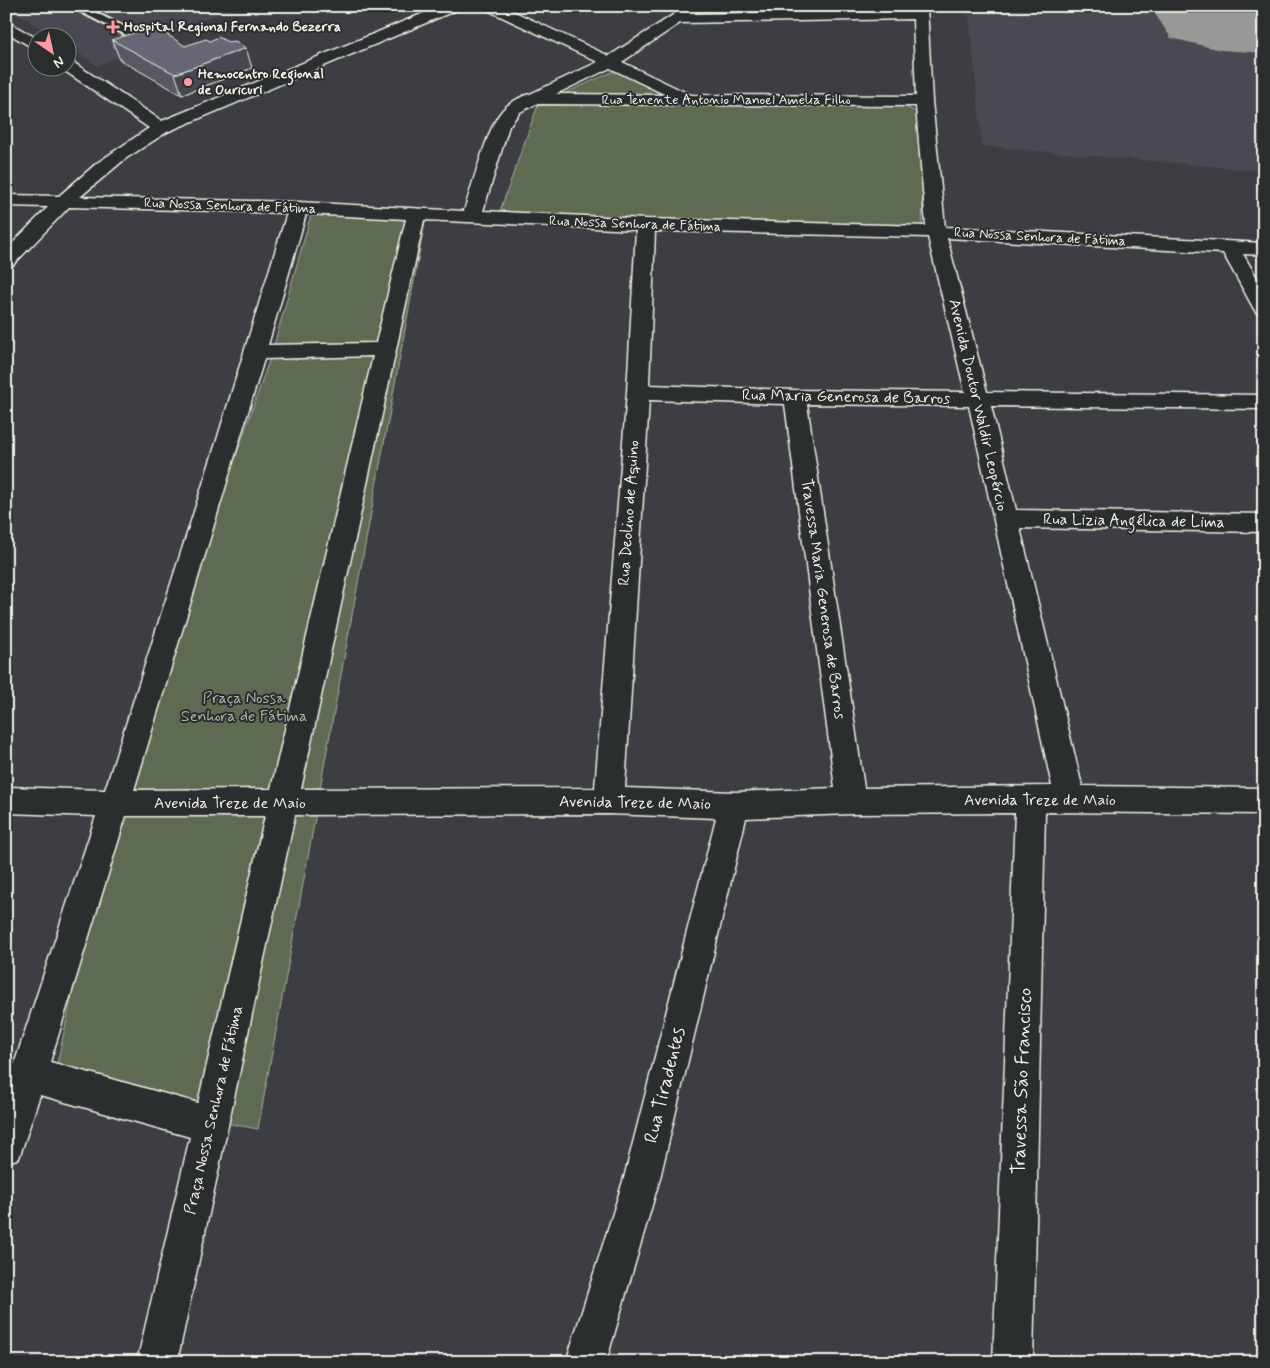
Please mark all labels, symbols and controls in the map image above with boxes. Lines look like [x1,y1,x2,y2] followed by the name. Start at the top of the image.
[124,18,341,37] place label: Hospital Regional Fernando Bezerra
[106,20,120,34] marker: Hospital Regional Fernando Bezerra
[28,28,78,78] north arrow
[50,52,68,72] text: N
[198,65,324,99] place label: Hemocentro Regional de Ouricuri
[182,76,194,88] marker: Hemocentro Regional de Ouricuri
[601,91,851,109] street label: Rua Tenente Antonio Manoel Amelia Filho
[144,194,316,218] street label: Rua Nossa Senhora de Fátima
[549,212,721,236] street label: Rua Nossa Senhora de Fátima
[954,224,1126,250] street label: Rua Nossa Senhora de Fátima
[943,297,1013,513] street label: Avenida Doutor Waldir Leopércio
[742,385,950,409] street label: Rua Maria Generosa de Barros
[613,440,645,586] street label: Rua Deolino de Aquino
[796,477,850,721] street label: Travessa Maria Generosa de Barros
[1043,509,1225,534] street label: Rua Lizia Angélica de Lima
[181,688,307,727] park label: Praça Nossa Senhora de Fátima
[964,790,1116,811] street label: Avenida Treze de Maio
[559,791,711,815] street label: Avenida Treze de Maio
[154,793,306,814] street label: Avenida Treze de Maio
[1006,987,1038,1175] street label: Travessa São Francisco
[180,1003,248,1217] street label: Praça Nossa Senhora de Fátima
[639,1024,691,1146] street label: Rua Tiradentes

